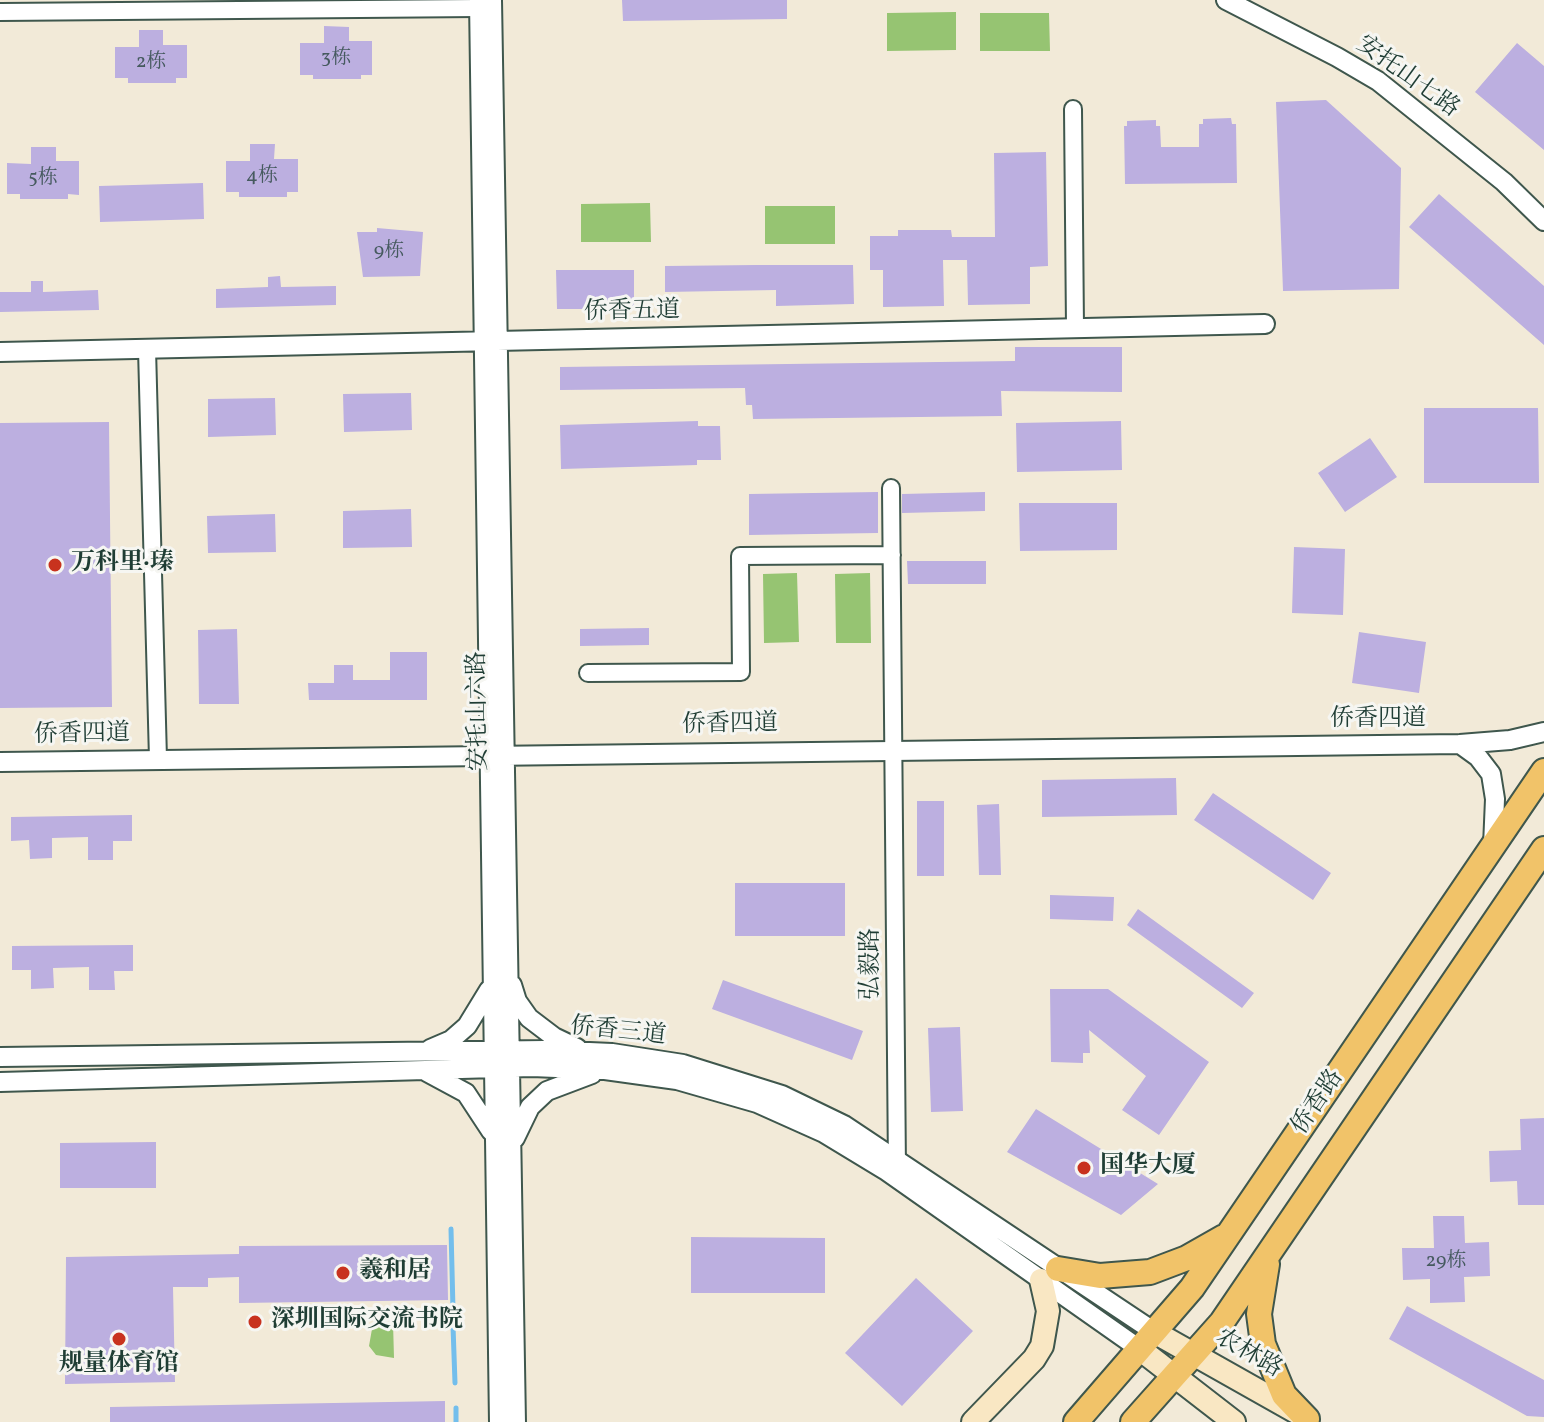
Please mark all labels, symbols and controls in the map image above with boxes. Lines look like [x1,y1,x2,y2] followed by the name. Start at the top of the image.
[1350,31,1464,125] street label: 安托山七路
[321,47,351,71] house number: 3栋
[136,51,166,75] house number: 2栋
[246,165,278,189] house number: 4栋
[28,167,58,191] house number: 5栋
[374,240,404,264] house number: 9栋
[584,298,680,328] street label: 侨香五道
[71,551,174,579] place label: 万科里·瑧
[46,556,64,574] marker: 万科里·瑧
[465,651,495,771] street label: 安托山六路
[1330,707,1426,735] street label: 侨香四道
[682,711,778,741] street label: 侨香四道
[34,721,130,751] street label: 侨香四道
[859,928,887,1000] street label: 弘毅路
[569,1014,667,1052] street label: 侨香三道
[1287,1065,1351,1141] street label: 侨香路
[1100,1154,1196,1182] place label: 国华大厦
[1075,1159,1093,1177] marker: 国华大厦
[1426,1250,1466,1274] house number: 29栋
[359,1259,431,1287] place label: 羲和居
[334,1264,352,1282] marker: 羲和居
[271,1308,463,1336] place label: 深圳国际交流书院
[246,1313,264,1331] marker: 深圳国际交流书院
[1210,1325,1286,1385] street label: 农林路
[110,1330,128,1348] marker: 规量体育馆
[59,1352,179,1380] place label: 规量体育馆

